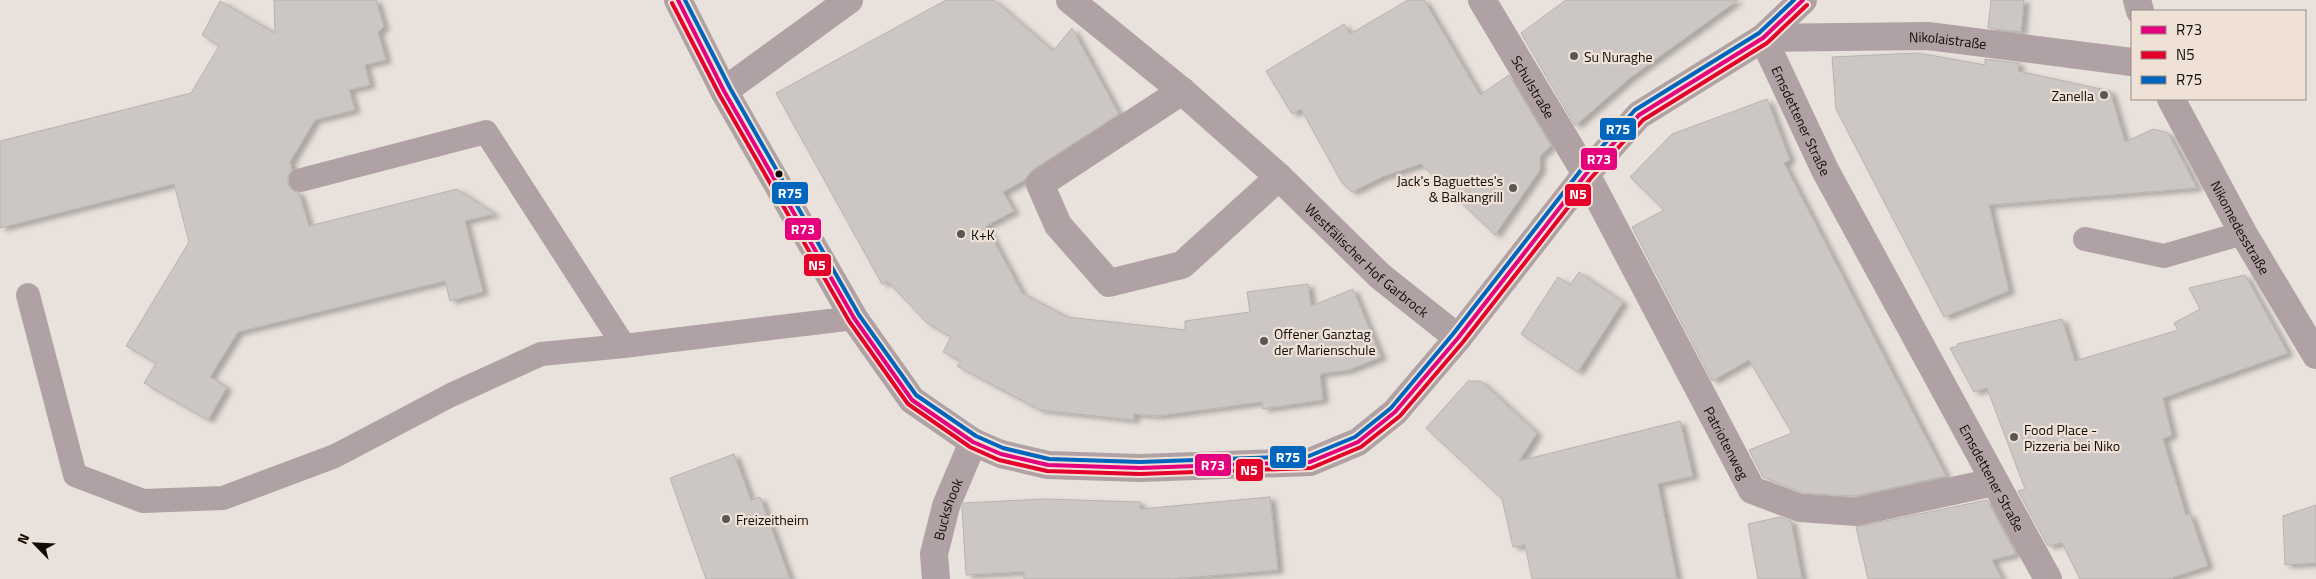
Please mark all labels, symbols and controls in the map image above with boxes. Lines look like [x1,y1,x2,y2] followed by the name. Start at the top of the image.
[2131,10,2306,100] legend
[2176,18,2202,41] text: R73
[1909,25,1988,54] street label: Nikolaistraße
[2176,43,2195,66] text: N5
[1584,46,1653,67] place label: Su Nuraghe
[1568,50,1580,62] marker: Su Nuraghe
[1507,51,1561,122] street label: Schulstraße
[1767,62,1837,179] street label: Emsdettener Straße
[2176,68,2202,91] text: R75
[2051,85,2094,106] place label: Zanella
[2098,89,2110,101] marker: Zanella
[1599,117,1637,141] line badge: R75
[1606,118,1630,139] text: R75
[1580,147,1618,171] line badge: R73
[1587,148,1611,169] text: R73
[774,169,784,179] unlabelled marker
[1397,170,1503,207] place label: Jack's Baguettes's & Balkangrill
[2206,177,2276,278] street label: Nikomedesstraße
[771,181,809,205] line badge: R75
[778,182,802,203] text: R75
[1507,182,1519,194] marker: Jack's Baguettes's & Balkangrill
[1564,183,1592,207] line badge: N5
[1569,183,1587,204] text: N5
[1301,198,1434,322] street label: Westfälischer Hof Garbrock
[784,217,822,241] line badge: R73
[791,218,815,239] text: R73
[971,224,995,245] place label: K+K
[955,228,967,240] marker: K+K
[803,253,832,277] line badge: N5
[808,254,826,275] text: N5
[1274,323,1376,360] place label: Offener Ganztag der Marienschule
[1258,335,1270,347] marker: Offener Ganztag der Marienschule
[1699,402,1755,483] street label: Patriotenweg
[2024,419,2120,456] place label: Food Place - Pizzeria bei Niko
[1955,420,2030,535] street label: Emsdettener Straße
[2008,431,2020,443] marker: Food Place - Pizzeria bei Niko
[1269,445,1307,469] line badge: R75
[1276,446,1300,467] text: R75
[1194,453,1232,477] line badge: R73
[1201,454,1225,475] text: R73
[1235,458,1264,482] line badge: N5
[1240,459,1258,480] text: N5
[927,474,967,542] street label: Buckshook
[736,509,809,530] place label: Freizeitheim
[720,513,732,525] marker: Freizeitheim
[10,519,60,569] north arrow
[11,530,34,547] text: N

